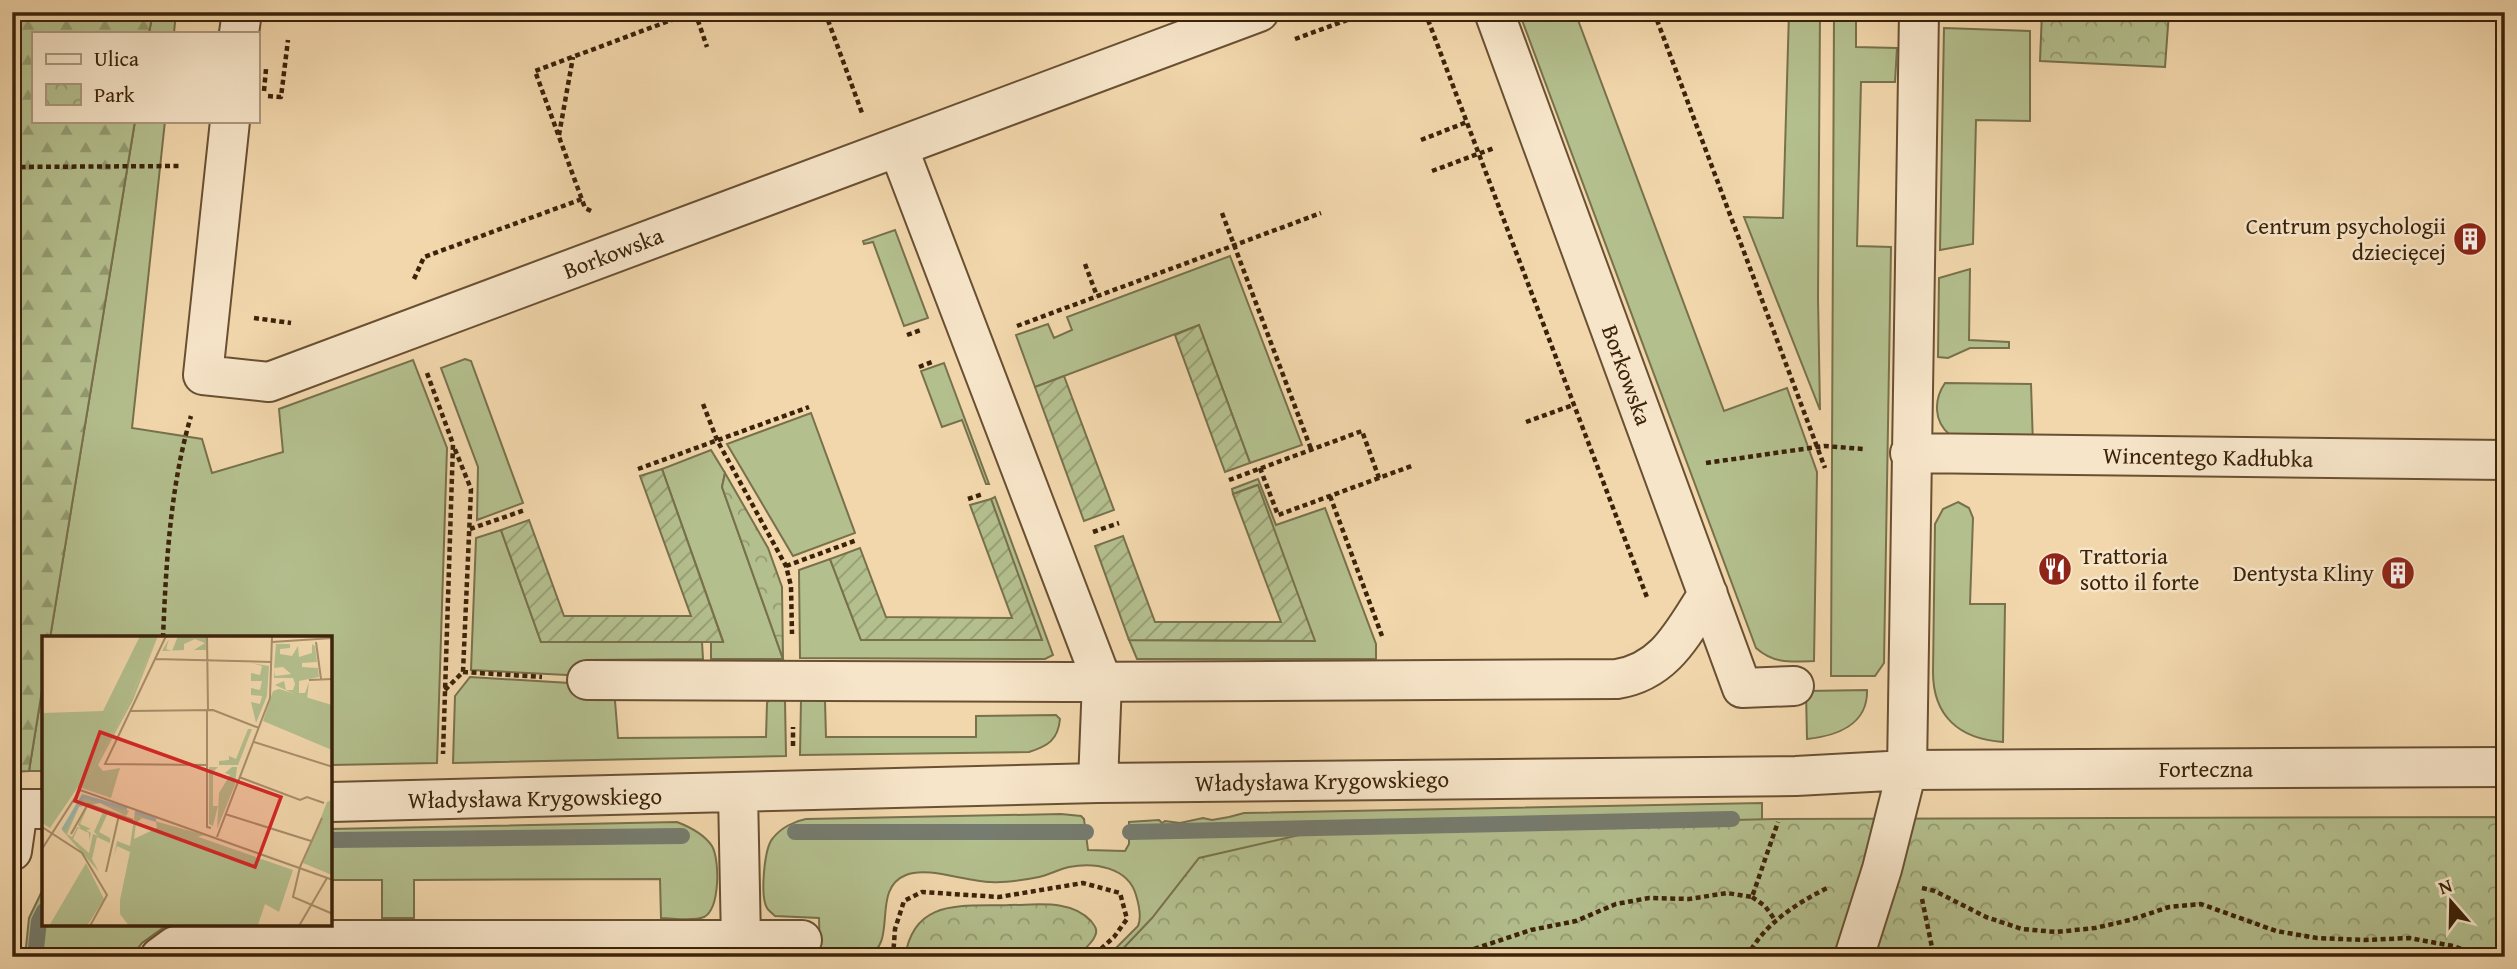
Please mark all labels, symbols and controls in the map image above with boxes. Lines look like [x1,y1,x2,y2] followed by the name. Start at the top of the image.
[32,32,259,122] legend
[94,43,139,74] text: Ulica
[94,79,135,110] text: Park
[2246,209,2446,268] place label: Centrum psychologii dziecięcej
[558,218,668,287] street label: Borkowska
[2451,220,2489,258] building icon: Centrum psychologii dziecięcej
[1594,320,1661,430] street label: Borkowska
[2103,438,2314,475] street label: Wincentego Kadłubka
[2080,539,2199,598] place label: Trattoria sotto il forte
[2036,550,2074,588] restaurant icon: Trattoria sotto il forte
[2379,554,2417,592] building icon: Dentysta Kliny
[2233,556,2375,589] place label: Dentysta Kliny
[42,636,332,927] inset map
[2159,752,2253,785] street label: Forteczna
[1195,762,1449,799] street label: Władysława Krygowskiego
[408,779,662,816] street label: Władysława Krygowskiego
[2416,867,2486,937] north arrow
[2434,871,2456,901] text: N

